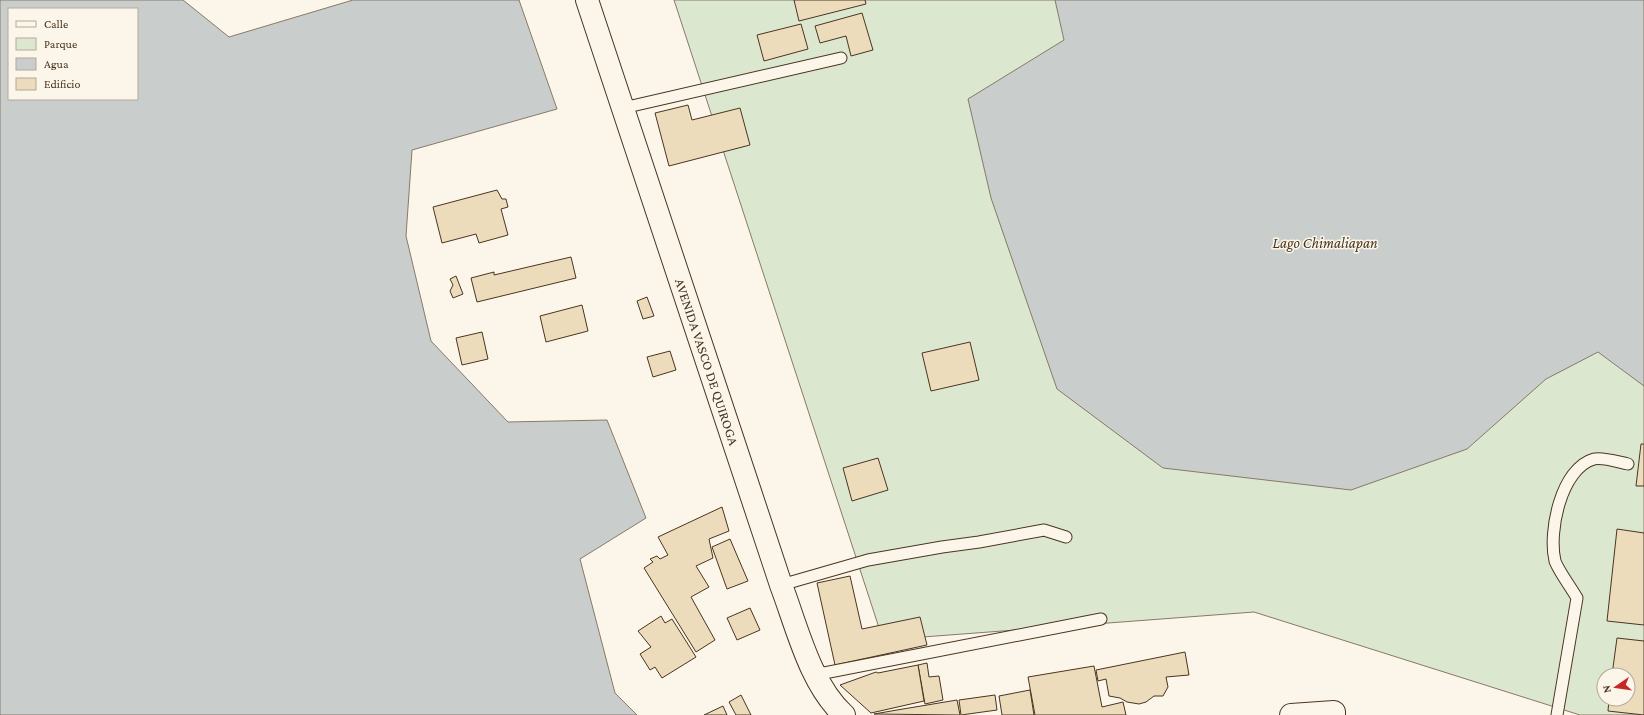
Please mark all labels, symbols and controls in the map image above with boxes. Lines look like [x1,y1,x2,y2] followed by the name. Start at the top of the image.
[8,8,138,100] legend
[44,17,68,31] text: Calle
[44,37,77,51] text: Parque
[44,57,69,71] text: Agua
[44,77,81,91] text: Edificio
[1272,235,1378,252] water label: Lago Chimaliapan
[672,276,742,447] street label: AVENIDA VASCO DE QUIROGA
[1596,667,1636,707] north arrow
[1599,684,1613,694] text: N

